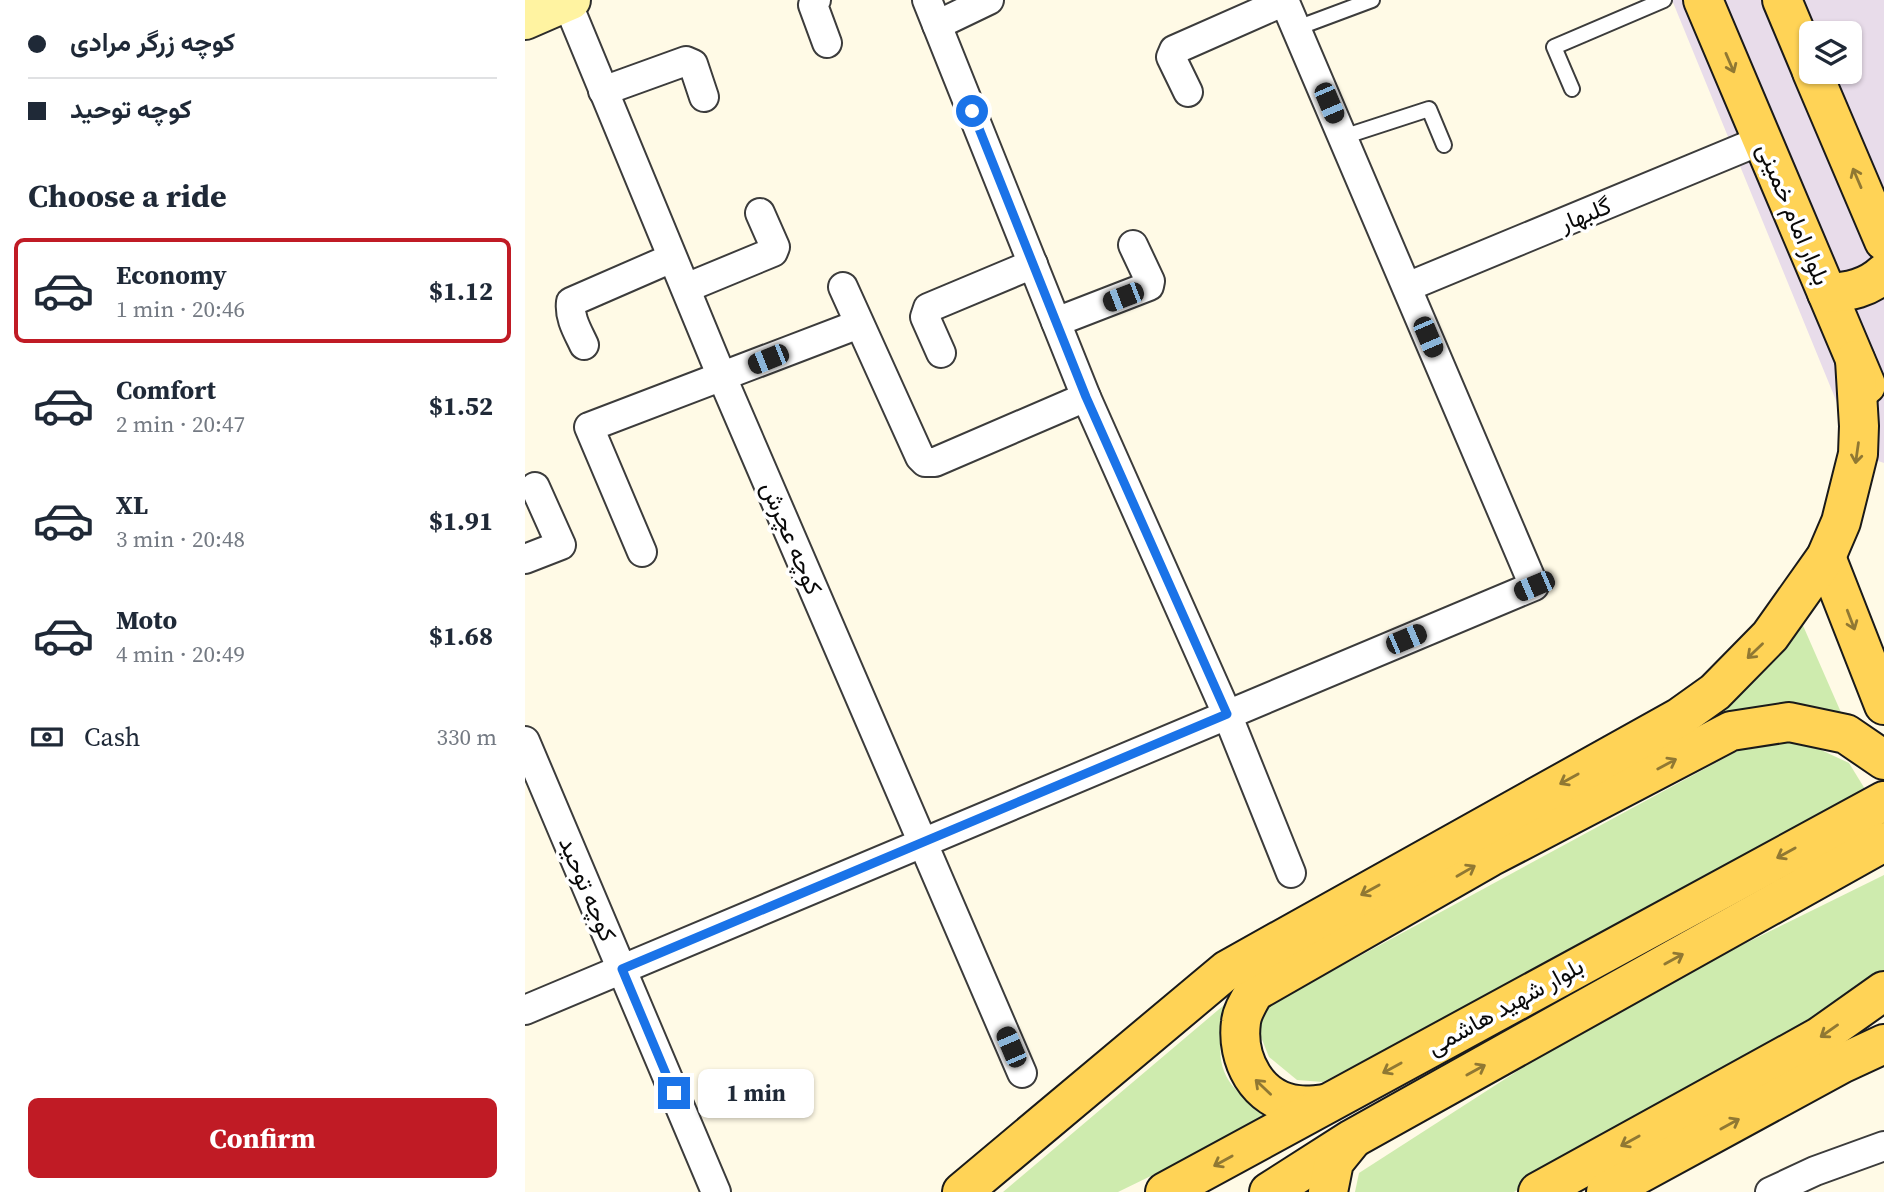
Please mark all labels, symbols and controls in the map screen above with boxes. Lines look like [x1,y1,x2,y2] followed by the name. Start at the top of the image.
[1799,21,1862,84] map controls
[1799,21,1862,84] button: layers
[70,24,235,60] text: کوچه زرگر مرادی
[1724,52,1737,73] one-way arrow
[1312,80,1347,126] car
[70,91,192,127] text: کوچه توحید
[956,95,988,127] route start
[1749,138,1839,290] street label: بلوار امام خمینی
[1850,168,1863,189] one-way arrow
[28,174,227,218] text: Choose a ride
[1553,189,1616,240] street label: گلبهار
[116,257,227,293] text: Economy
[32,259,95,322] icon: car
[429,273,493,309] text: $1.12
[1100,280,1147,314] car
[116,293,245,325] text: 1 min · 20:46
[1411,314,1446,360] car
[745,341,792,377] car
[116,372,216,408] text: Comfort
[32,374,95,437] icon: car
[429,388,493,424] text: $1.52
[116,408,245,440] text: 2 min · 20:47
[1851,441,1864,464] one-way arrow
[753,476,831,600] street label: کوچه عچرش
[116,487,148,523] text: XL
[32,489,95,552] icon: car
[429,503,493,539] text: $1.91
[116,523,245,555] text: 3 min · 20:48
[1511,568,1558,604] car
[116,602,177,638] text: Moto
[32,604,95,667] icon: car
[1845,609,1858,631] one-way arrow
[429,618,493,654] text: $1.68
[1383,621,1430,657] car
[116,638,245,670] text: 4 min · 20:49
[1747,642,1764,659] one-way arrow
[28,718,66,756] icon: cash
[84,719,140,755] text: Cash
[436,721,497,753] text: 330 m
[1656,757,1677,771] one-way arrow
[1559,773,1580,786] one-way arrow
[551,831,625,947] street label: کوچه توحید
[1776,846,1796,860] one-way arrow
[1456,864,1476,878] one-way arrow
[1361,883,1381,897] one-way arrow
[1421,949,1589,1063] street label: بلوار شهید هاشمی
[1663,952,1684,965] one-way arrow
[994,1024,1029,1070] car
[1820,1024,1839,1038] one-way arrow
[1383,1061,1403,1075] one-way arrow
[1465,1063,1485,1077] one-way arrow
[699,1068,814,1118] callout: 1 min
[658,1077,690,1109] route end
[726,1077,786,1109] text: 1 min
[1254,1079,1272,1096] one-way arrow
[28,1098,497,1178] button: Confirm
[1719,1117,1740,1130] one-way arrow
[1620,1134,1640,1148] one-way arrow
[1213,1154,1233,1168] one-way arrow

